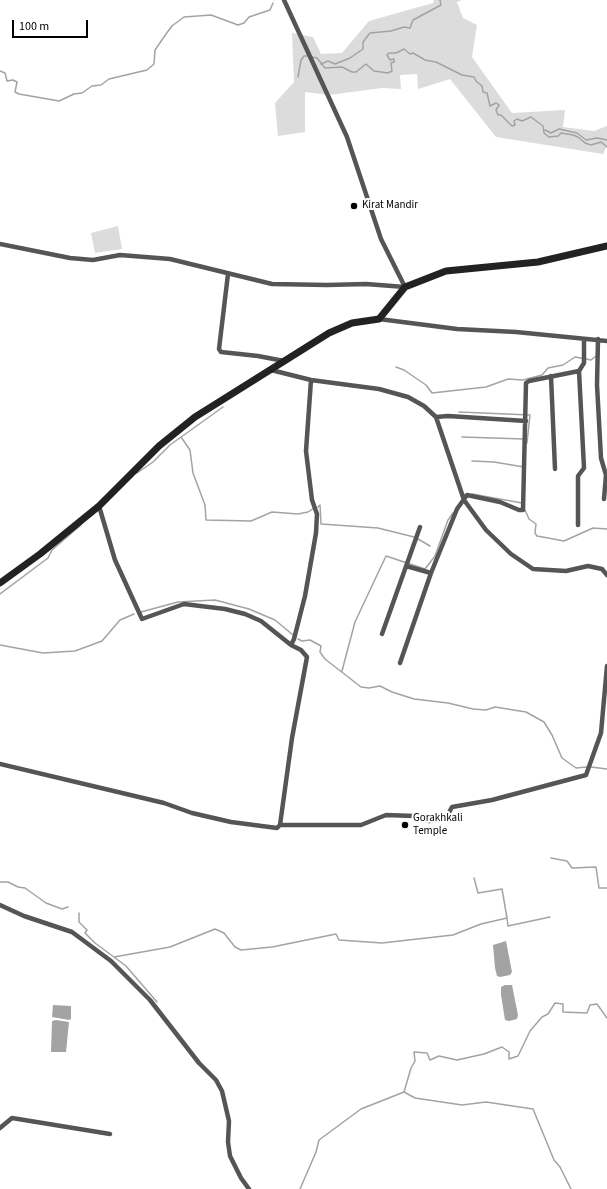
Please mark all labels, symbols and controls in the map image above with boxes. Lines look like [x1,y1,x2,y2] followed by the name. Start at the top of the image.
[14,12,90,38] scale bar
[19,18,49,35] text: 100 m
[362,199,418,213] place label: Kirat Mandir
[349,201,359,211] marker: Kirat Mandir
[413,812,463,838] place label: Gorakhkali Temple
[400,820,410,830] marker: Gorakhkali Temple

